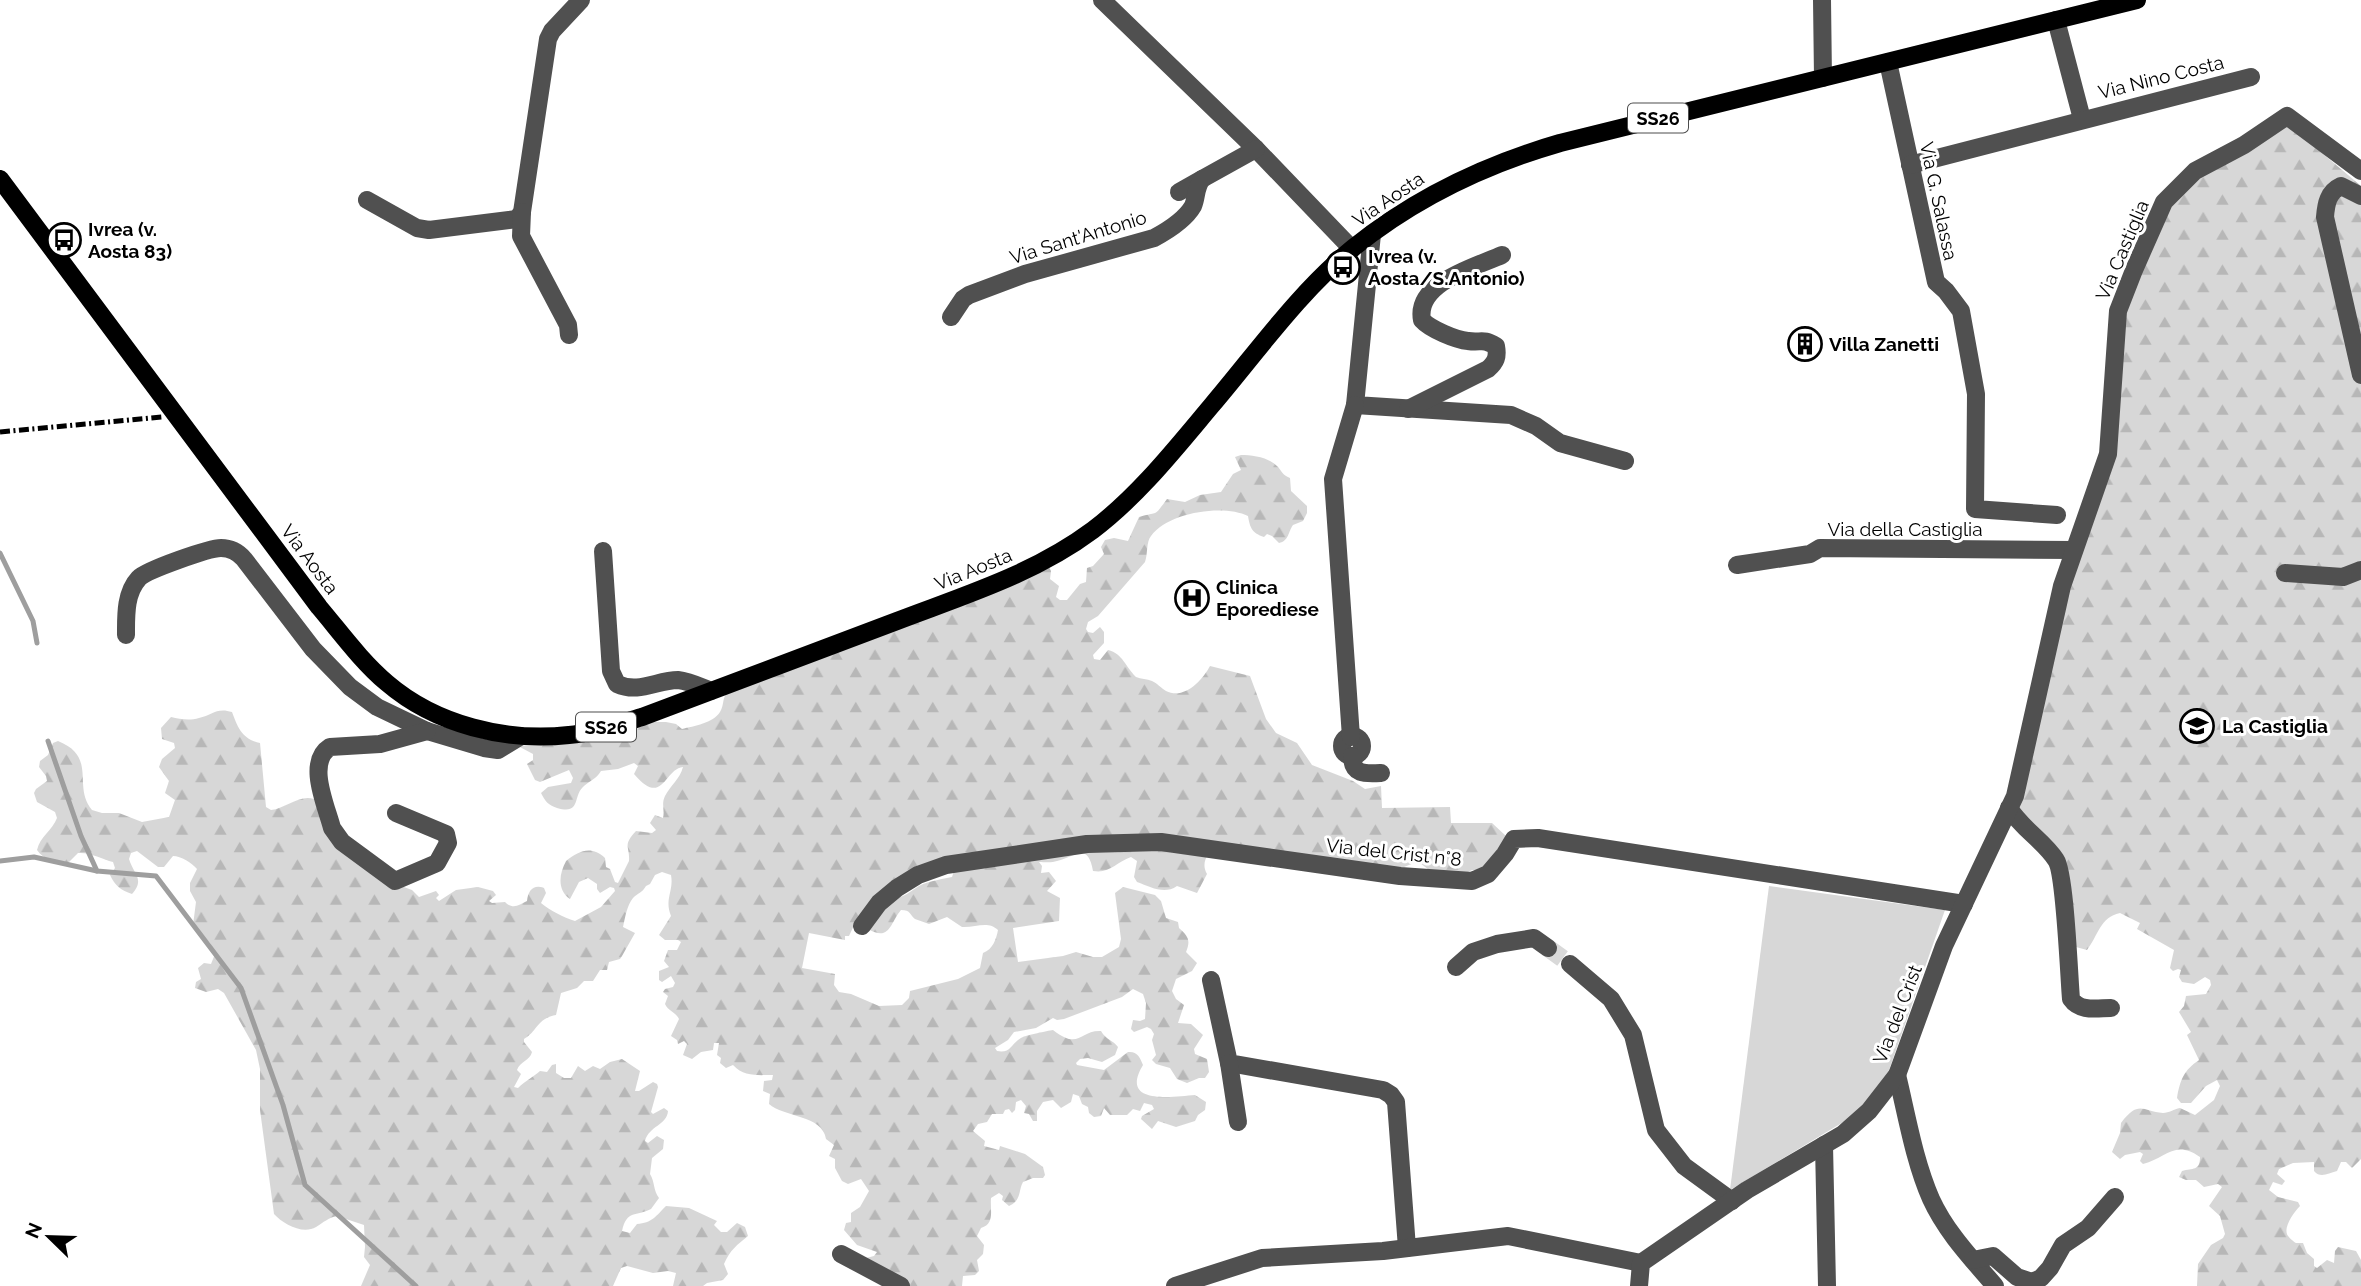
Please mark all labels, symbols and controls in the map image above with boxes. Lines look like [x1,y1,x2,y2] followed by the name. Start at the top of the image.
[2096,51,2226,103] street label: Via Nino Costa
[1628,104,1688,132] road number: SS26
[1916,140,1962,262] street label: Via G. Salassa
[1348,167,1428,231] street label: Via Aosta
[2091,197,2153,303] street label: Via Castiglia
[1007,206,1149,268] street label: Via Sant'Antonio
[88,218,172,262] place label: Ivrea (v. Aosta 83)
[45,221,83,259] bus stop icon: Ivrea (v. Aosta 83)
[1368,245,1525,289] place label: Ivrea (v. Aosta/S.Antonio)
[1324,248,1362,286] bus stop icon: Ivrea (v. Aosta/S.Antonio)
[1786,325,1824,363] building icon: Villa Zanetti
[1829,333,1939,355] place label: Villa Zanetti
[1827,518,1983,540] street label: Via della Castiglia
[277,520,343,598] street label: Via Aosta
[931,544,1015,594] street label: Via Aosta
[1216,576,1319,620] place label: Clinica Eporediese
[1173,579,1211,617] hospital icon: Clinica Eporediese
[2178,707,2216,745] school or university icon: La Castiglia
[576,712,636,742] road number: SS26
[2222,715,2328,737] place label: La Castiglia
[1325,834,1463,870] street label: Via del Crist n°8
[1868,961,1926,1067] street label: Via del Crist
[14,1202,84,1272] north arrow
[20,1219,46,1241] text: N

